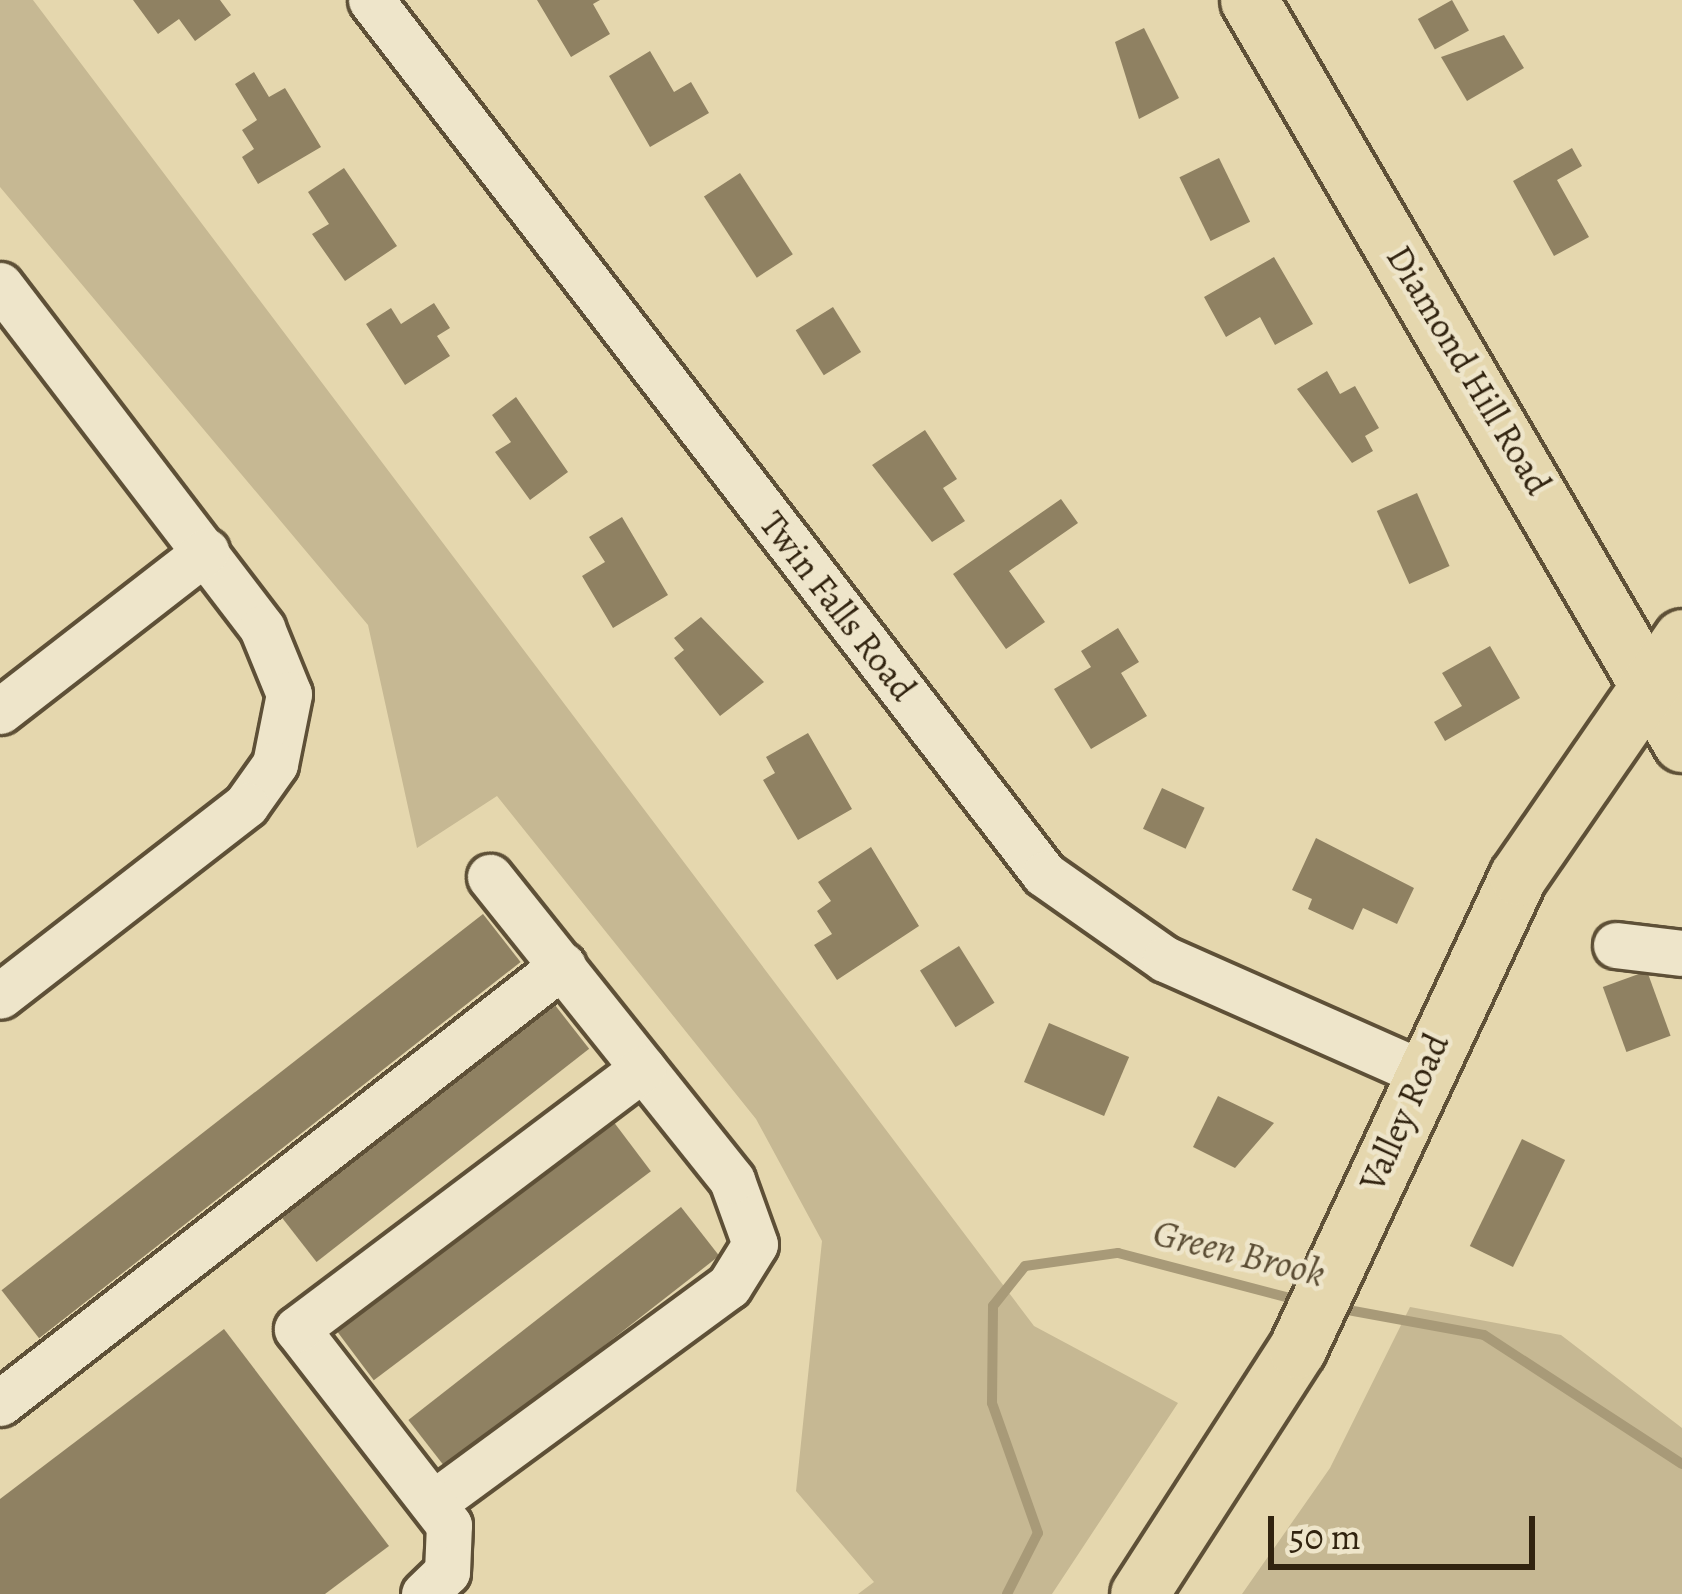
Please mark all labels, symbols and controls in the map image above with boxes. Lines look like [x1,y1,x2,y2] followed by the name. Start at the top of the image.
[1378,238,1560,502] street label: Diamond Hill Road
[751,503,925,709] street label: Twin Falls Road
[1350,1027,1458,1197] street label: Valley Road
[1148,1209,1330,1297] water label: Green Brook
[1274,1492,1541,1566] scale bar
[1289,1512,1361,1561] text: 50 m

